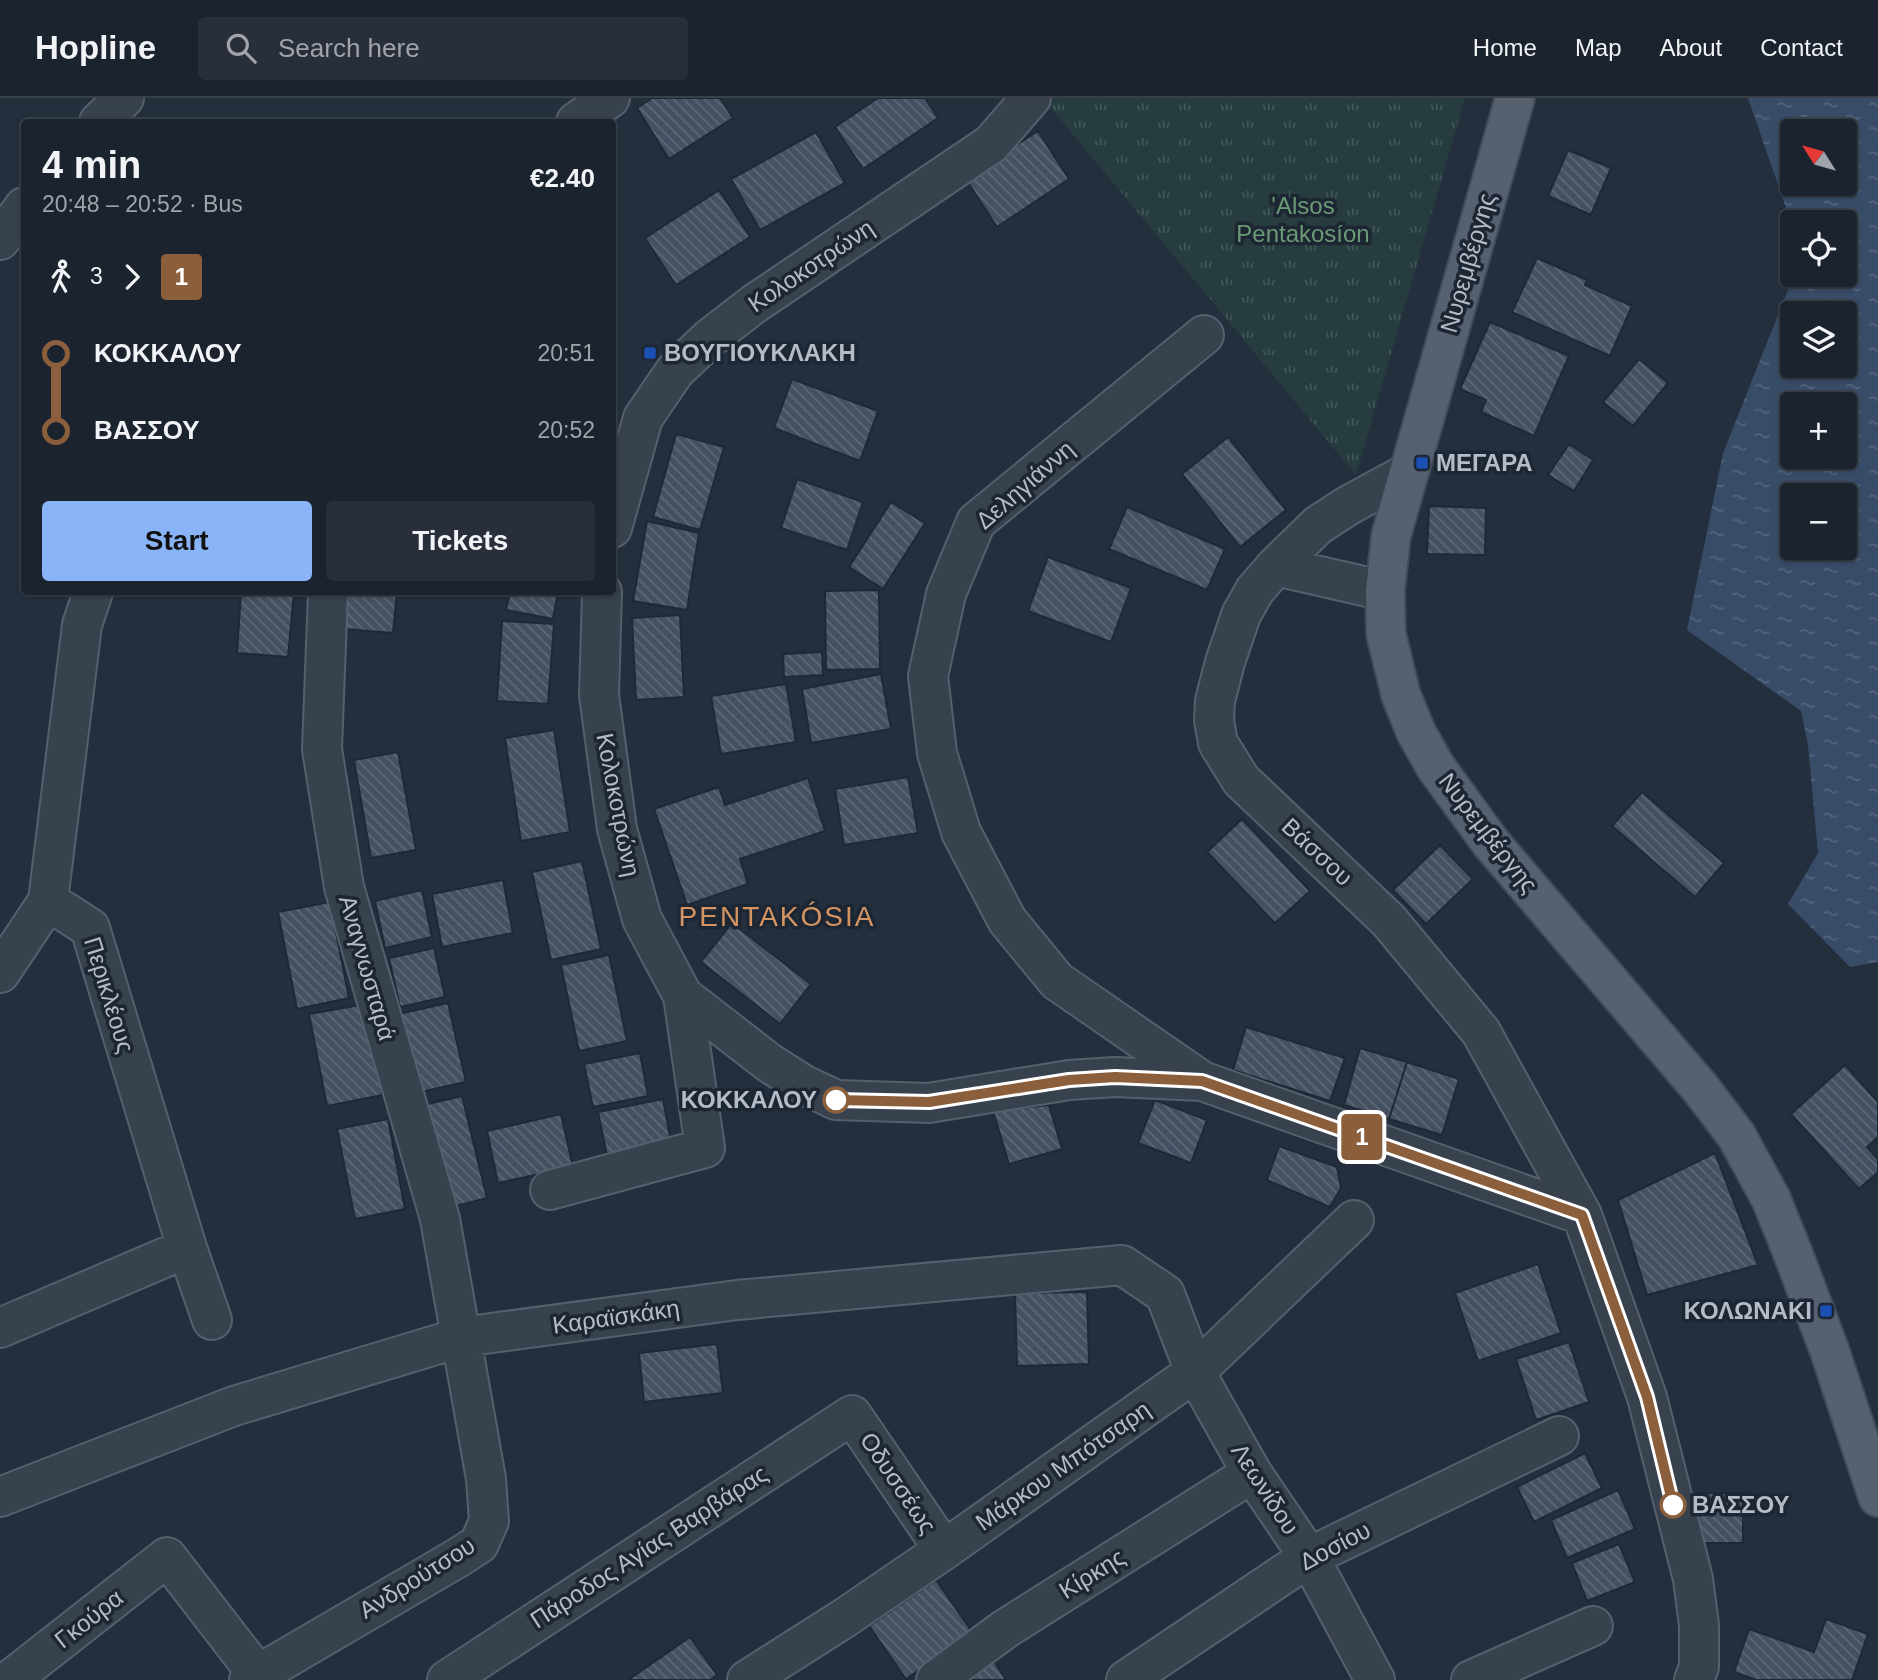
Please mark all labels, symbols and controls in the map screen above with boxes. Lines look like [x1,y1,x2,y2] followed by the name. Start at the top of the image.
[198,17,688,80] search box
[35,29,156,66] text: Hopline
[222,29,260,67] icon: search
[278,33,420,63] text: Search here
[1473,34,1537,61] text: Home
[1575,34,1622,61] text: Map
[1660,34,1722,61] text: About
[1760,34,1843,61] text: Contact
[1780,119,1857,196] north arrow
[1780,119,1857,560] map controls
[42,144,141,186] text: 4 min
[530,163,595,193] text: €2.40
[1435,190,1500,336] street label: Νυρεμβέργης
[42,191,243,217] text: 20:48 – 20:52 · Bus
[1236,192,1370,247] park label: 'Alsos Pentakosíon
[1780,210,1857,287] button: locate
[743,214,879,317] street label: Κολοκοτρώνη
[42,258,80,296] icon: walk
[113,258,151,296] icon: forward
[90,263,103,289] text: 3
[175,263,188,290] text: 1
[1780,301,1857,378] button: layers
[94,338,242,368] text: ΚΟΚΚΑΛΟΥ
[664,339,856,366] place label: ΒΟΥΓΙΟΥΚΛΑΚΗ
[537,340,595,366] text: 20:51
[642,345,658,361] marker: ΒΟΥΓΙΟΥΚΛΑΚΗ
[1780,392,1857,469] button: +
[94,415,200,445] text: ΒΑΣΣΟΥ
[537,417,595,443] text: 20:52
[970,435,1079,534] street label: Δεληγιάννη
[1436,449,1533,476] place label: ΜΕΓΑΡΑ
[1414,455,1430,471] marker: ΜΕΓΑΡΑ
[1780,483,1857,560] button: −
[42,501,312,581] button: Start
[326,501,595,581] button: Tickets
[591,731,646,879] street label: Κολοκοτρώνη
[1434,768,1543,898] street label: Νυρεμβέργης
[1277,812,1358,891] street label: Βάσσου
[334,892,401,1044] street label: Αναγνωσταρά
[679,901,875,932] district label: PENTAKÓSIA
[79,934,140,1056] street label: Περικλέους
[681,1086,817,1113] place label: ΚΟΚΚΑΛΟΥ
[823,1087,849,1113] marker: ΚΟΚΚΑΛΟΥ
[1339,1114,1385,1160] line badge: 1
[1355,1123,1369,1150] text: 1
[551,1294,681,1339] street label: Καραϊσκάκη
[1684,1297,1812,1324] place label: ΚΟΛΩΝΑΚΙ
[1818,1303,1834,1319] marker: ΚΟΛΩΝΑΚΙ
[970,1395,1155,1536] street label: Μάρκου Μπότσαρη
[855,1427,942,1538] street label: Οδυσσέως
[1226,1438,1305,1539] street label: Λεωνίδου
[525,1460,772,1633] street label: Πάροδος Αγίας Βαρβάρας
[1692,1491,1789,1518] place label: ΒΑΣΣΟΥ
[1660,1492,1686,1518] marker: ΒΑΣΣΟΥ
[1295,1516,1375,1575] street label: Δοσίου
[354,1531,480,1624] street label: Ανδρούτσου
[1054,1543,1129,1604] street label: Κίρκης
[49,1584,128,1654] street label: Γκούρα

